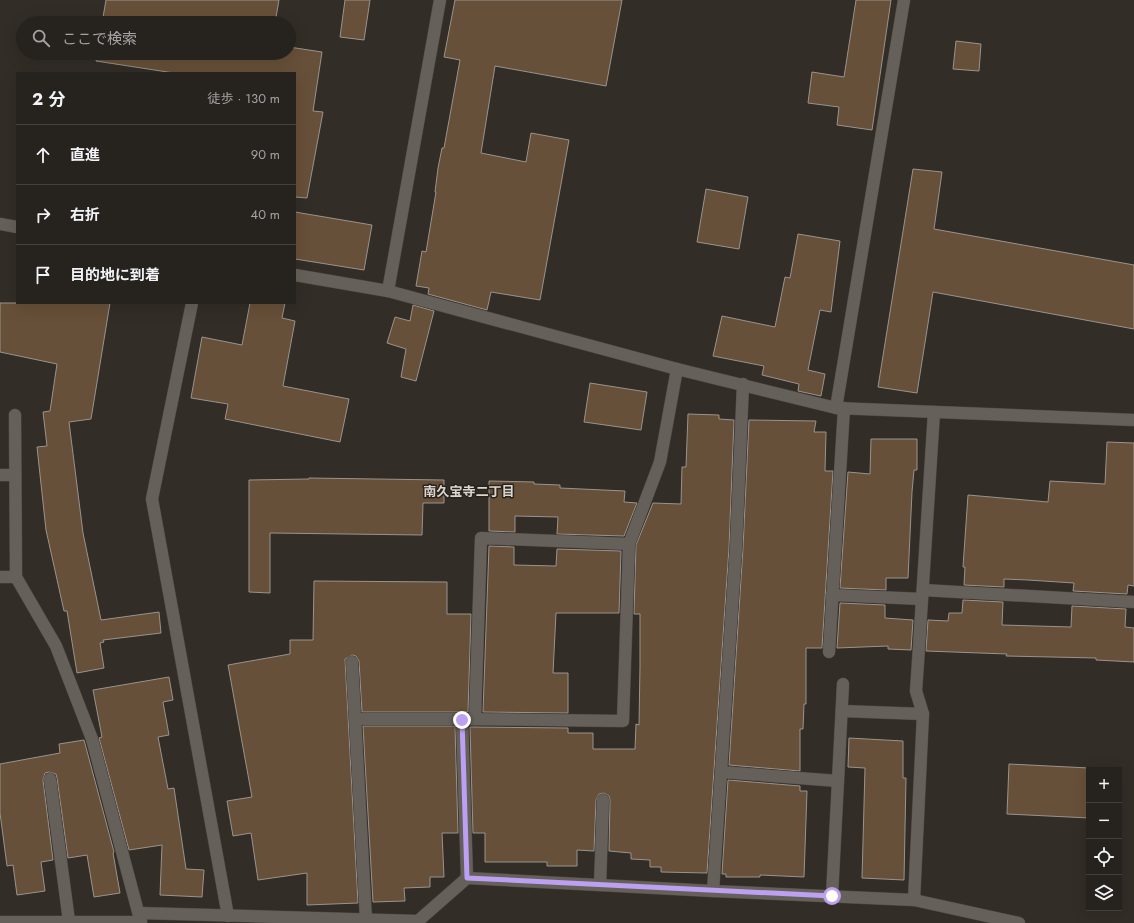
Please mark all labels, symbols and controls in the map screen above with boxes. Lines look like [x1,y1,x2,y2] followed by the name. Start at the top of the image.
[16,16,296,60] search box
[30,27,52,49] icon: search
[62,28,137,50] text: ここで検索
[32,87,65,111] text: 2 分
[208,89,280,108] text: 徒歩 · 130 m
[32,144,54,166] icon: ahead
[70,144,100,166] text: 直進
[251,145,280,164] text: 90 m
[32,204,54,226] icon: right
[70,204,100,226] text: 右折
[251,205,280,224] text: 40 m
[32,264,54,286] icon: arrive
[70,264,160,286] text: 目的地に到着
[423,482,515,501] district label: 南久宝寺二丁目
[453,711,471,729] route end
[1086,767,1122,911] map controls
[1086,767,1122,803] button: +
[1086,803,1122,839] button: −
[1086,839,1122,875] button: locate
[1086,875,1122,911] button: layers
[823,887,841,905] route start

